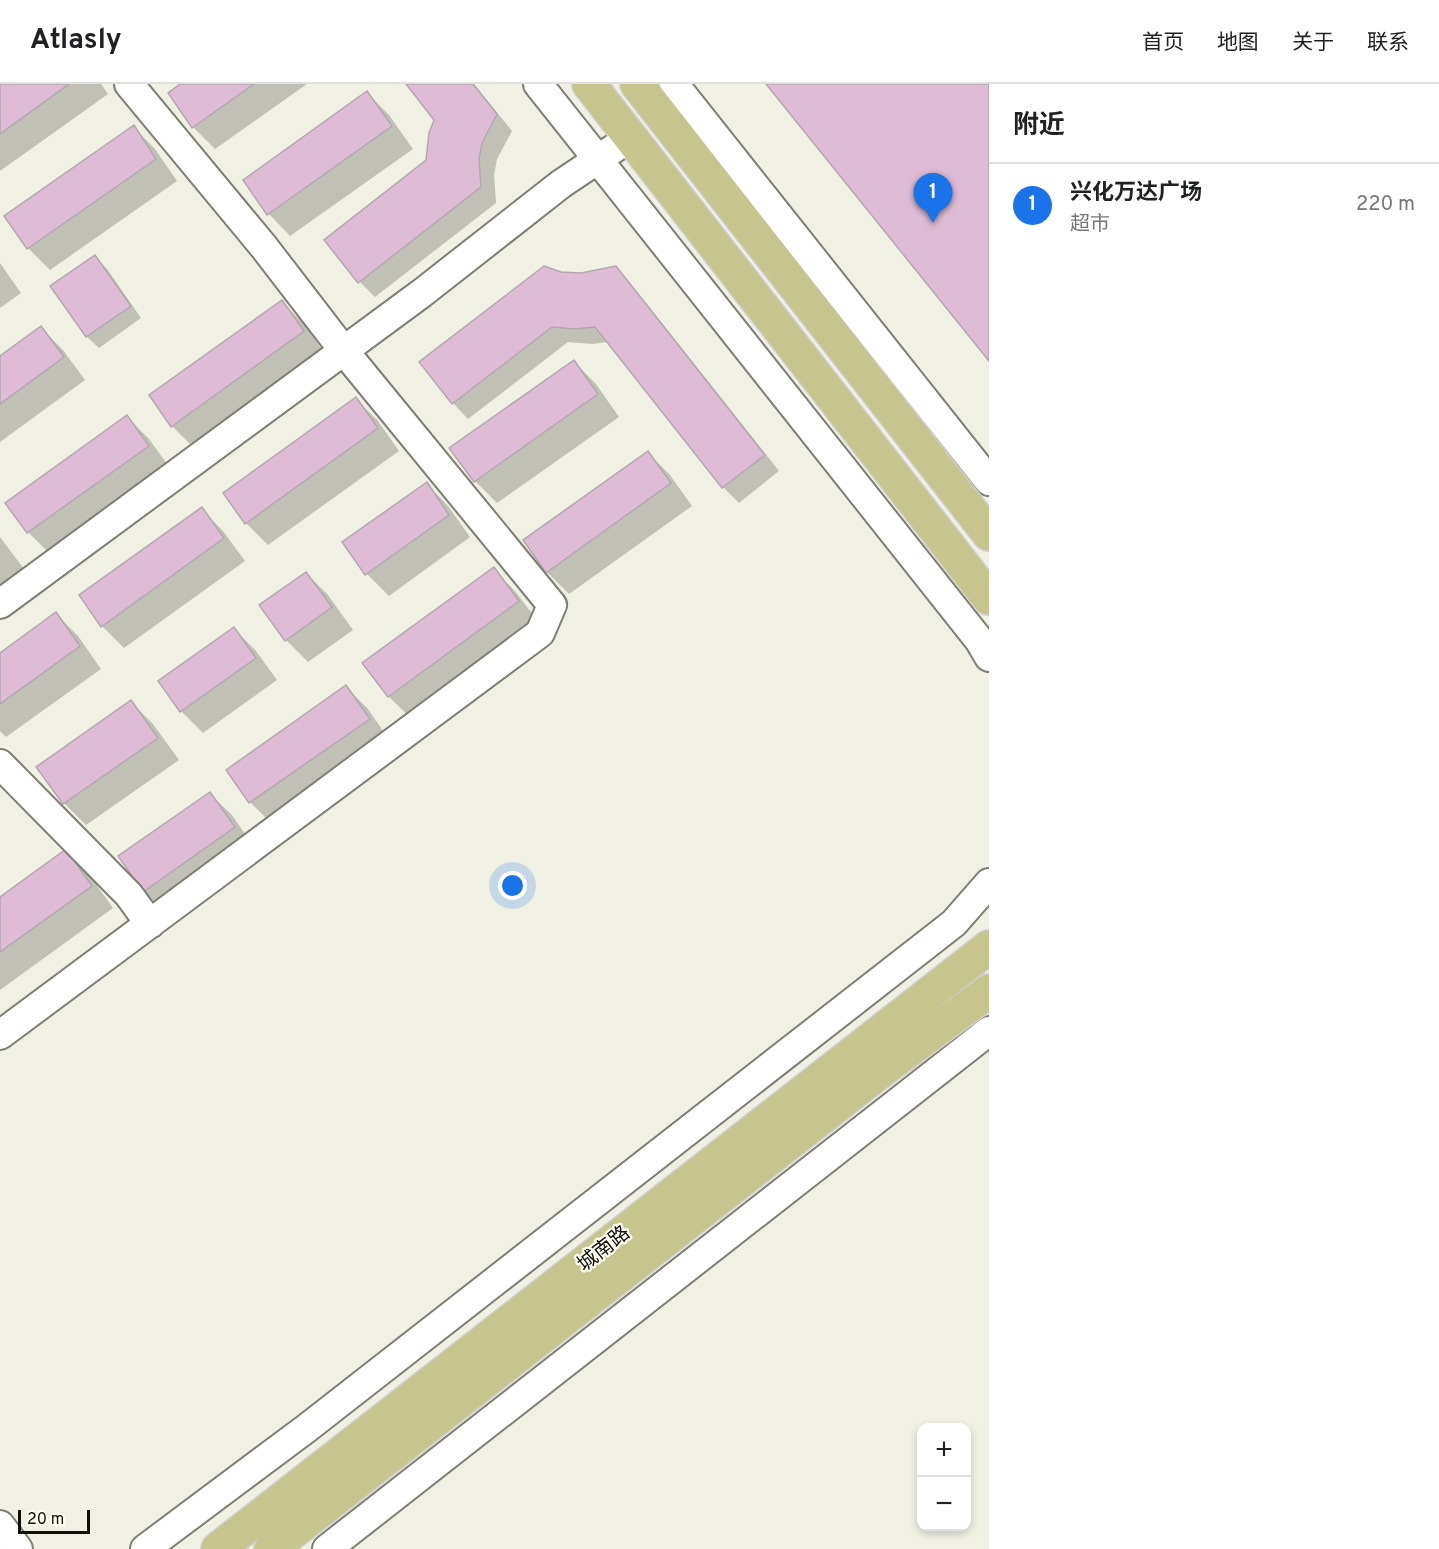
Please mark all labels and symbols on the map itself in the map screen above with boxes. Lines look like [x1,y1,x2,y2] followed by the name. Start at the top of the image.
[914,174,952,223] pin: 1
[498,871,527,900] your location
[573,1221,636,1278] street label: 城南路
[18,1507,90,1534] scale bar

